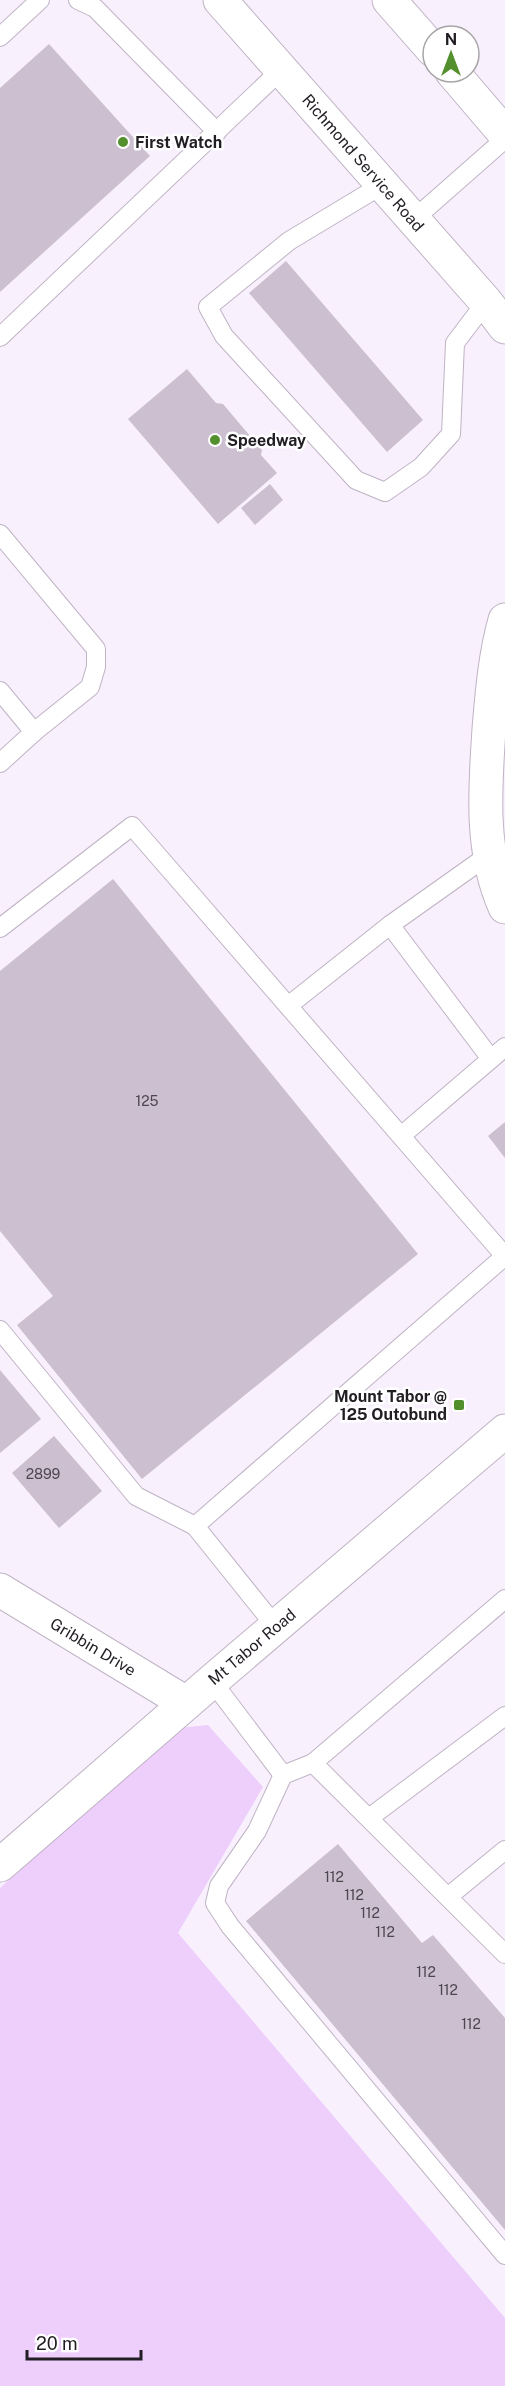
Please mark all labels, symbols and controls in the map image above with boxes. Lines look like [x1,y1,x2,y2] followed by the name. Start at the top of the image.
[421,24,481,84] north arrow
[445,30,457,49] text: N
[298,90,428,236] street label: Richmond Service Road
[135,133,222,152] place label: First Watch
[116,135,130,149] marker: First Watch
[227,431,306,450] place label: Speedway
[208,433,222,447] marker: Speedway
[135,1093,159,1109] house number: 125
[334,1387,447,1424] place label: Mount Tabor @ 125 Outobund
[452,1398,466,1412] marker: Mount Tabor @ 125 Outobund
[26,1466,61,1482] house number: 2899
[204,1605,300,1689] street label: Mt Tabor Road
[47,1614,139,1680] street label: Gribbin Drive
[324,1869,344,1885] house number: 112
[344,1887,364,1903] house number: 112
[360,1905,380,1921] house number: 112
[375,1924,395,1940] house number: 112
[416,1964,436,1980] house number: 112
[438,1982,458,1998] house number: 112
[461,2016,481,2032] house number: 112
[27,2323,141,2361] scale bar
[36,2333,78,2354] text: 20 m

